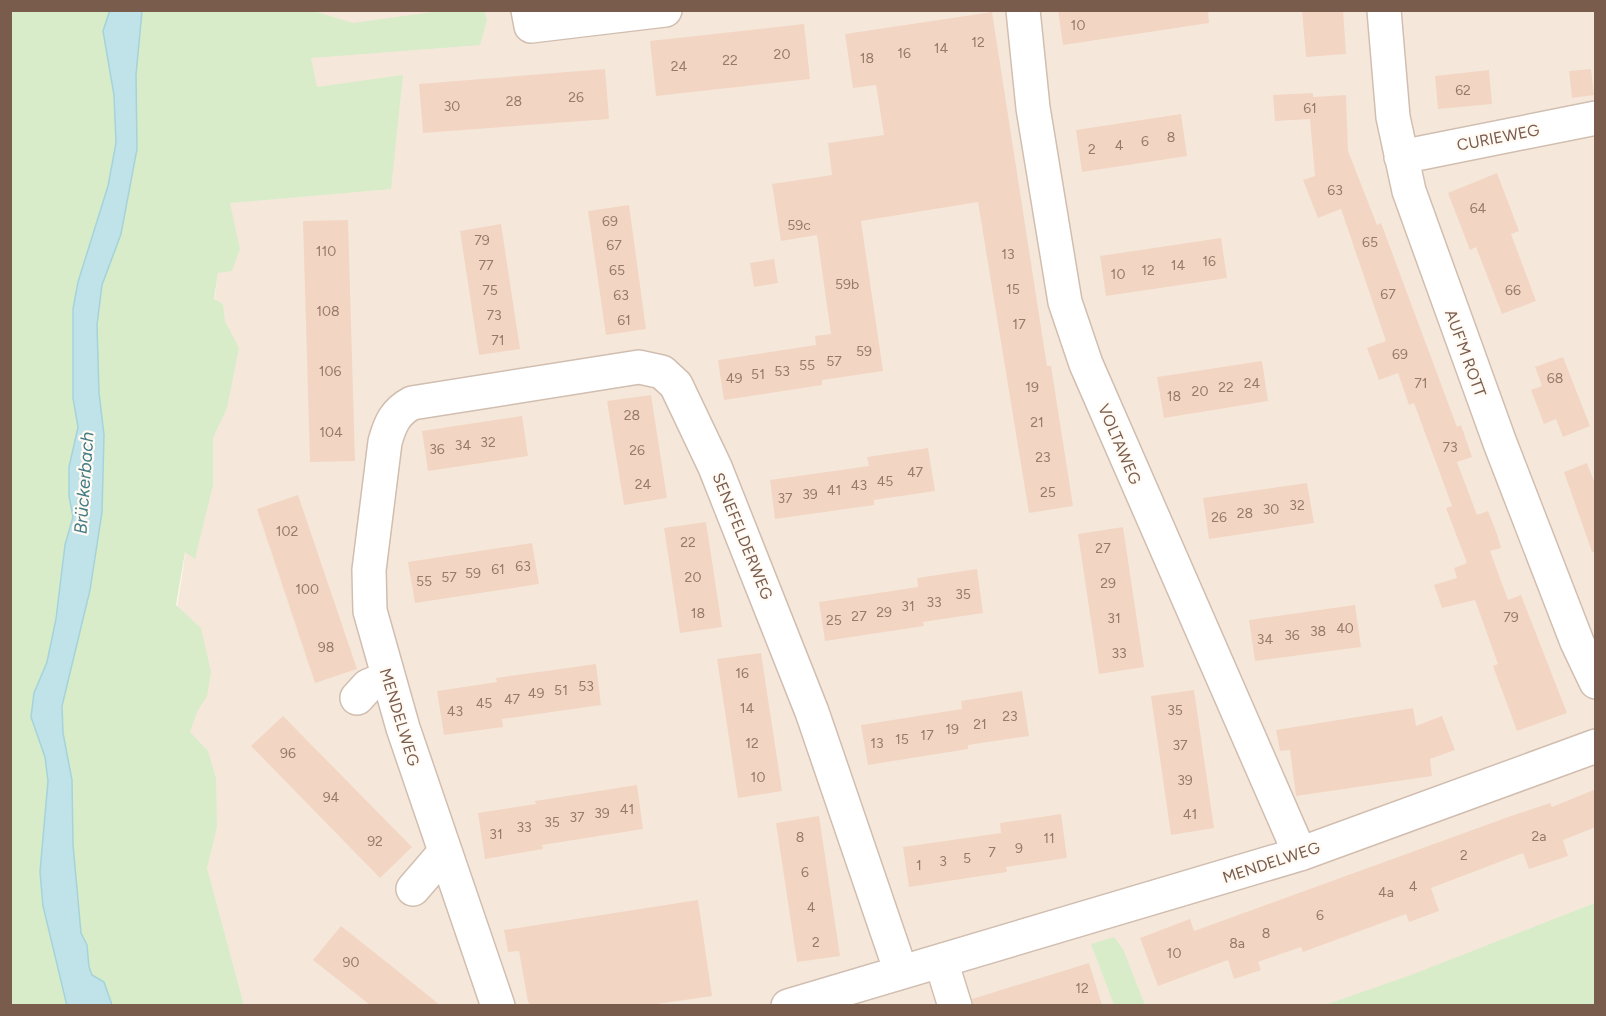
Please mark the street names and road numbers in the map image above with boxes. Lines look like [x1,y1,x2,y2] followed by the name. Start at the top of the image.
[1455,120,1541,155] street label: CURIEWEG
[1441,307,1490,400] street label: AUF'M ROTT
[1094,401,1145,487] street label: VOLTAWEG
[708,470,777,602] street label: SENEFELDERWEG
[376,666,423,768] street label: MENDELWEG
[1220,838,1322,887] street label: MENDELWEG

